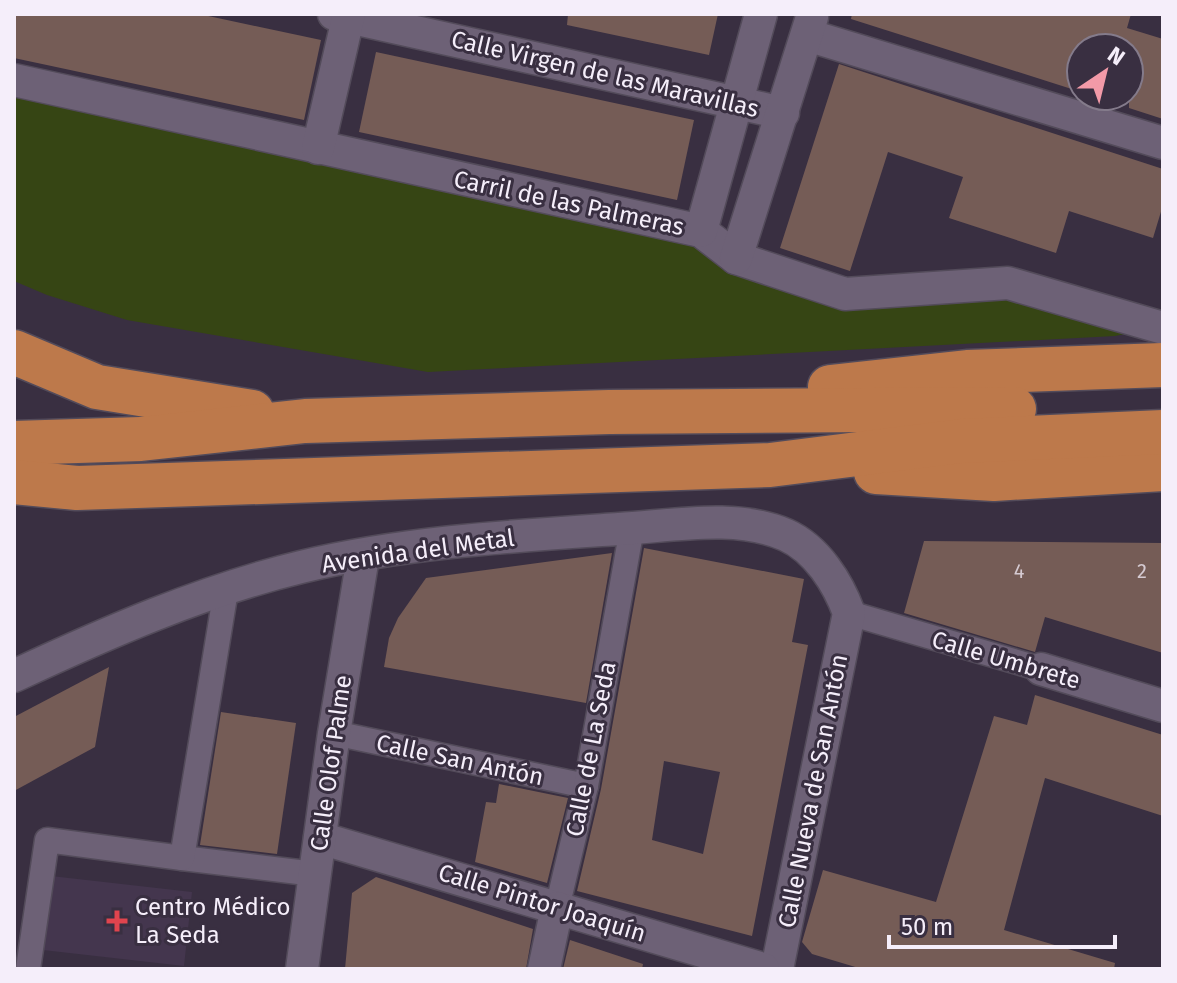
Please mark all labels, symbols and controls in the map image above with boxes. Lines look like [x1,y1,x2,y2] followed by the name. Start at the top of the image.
[449,25,761,123] street label: Calle Virgen de las Maravillas
[1065,32,1145,112] north arrow
[1102,41,1130,71] text: N
[451,165,687,241] street label: Carril de las Palmeras
[320,524,516,578] street label: Avenida del Metal
[1014,559,1025,583] house number: 4
[1137,559,1147,583] house number: 2
[929,625,1083,695] street label: Calle Umbrete
[773,652,853,930] street label: Calle Nueva de San Antón
[560,659,622,839] street label: Calle de La Seda
[305,673,357,853] street label: Calle Olof Palme
[374,729,546,791] street label: Calle San Antón
[435,858,649,948] street label: Calle Pintor Joaquín
[135,893,291,949] place label: Centro Médico La Seda
[889,899,1115,949] scale bar
[106,910,128,932] marker: Centro Médico La Seda
[901,913,953,941] text: 50 m

